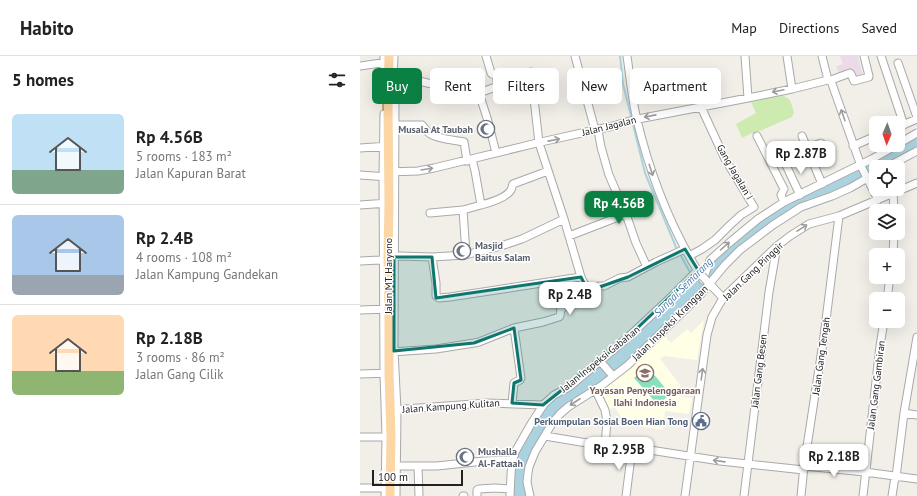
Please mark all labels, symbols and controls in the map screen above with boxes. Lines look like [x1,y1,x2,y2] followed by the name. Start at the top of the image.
[20,16,74,40] text: Habito
[731,19,757,37] text: Map
[779,19,839,37] text: Directions
[861,19,897,37] text: Saved
[372,68,422,104] chip: Buy
[430,68,485,104] chip: Rent
[493,68,559,104] chip: Filters
[567,68,622,104] chip: New
[630,68,721,104] chip: Apartment
[12,69,74,91] text: 5 homes
[326,69,348,91] icon: filters
[772,88,785,96] one-way arrow
[838,109,846,121] one-way arrow
[580,113,637,139] street label: Jalan Jagalan
[644,113,657,121] one-way arrow
[869,116,905,152] north arrow
[869,116,905,328] map controls
[476,119,496,139] mosque icon: Musala At Taubah
[398,123,473,136] place label: Musala At Taubah
[136,126,203,148] text: Rp 4.56B
[44,130,92,178] icon: home
[547,135,560,143] one-way arrow
[760,141,842,175] pin: Rp 2.87B
[714,142,756,202] street label: Gang Jagalan I
[775,145,827,162] text: Rp 2.87B
[136,148,232,165] text: 5 rooms · 183 m²
[869,160,905,196] button: locate
[648,164,656,176] one-way arrow
[136,165,246,182] text: Jalan Kapuran Barat
[420,165,433,173] one-way arrow
[578,191,660,225] pin: Rp 4.56B
[593,195,645,212] text: Rp 4.56B
[869,204,905,240] button: layers
[796,224,807,232] one-way arrow
[136,227,193,249] text: Rp 2.4B
[44,231,92,279] icon: home
[382,238,395,315] street label: Jalan MT. Haryono
[719,238,786,304] street label: Jalan Gang Pinggir
[475,239,530,264] place label: Masjid Baitus Salam
[452,241,472,261] mosque icon: Masjid Baitus Salam
[720,241,730,251] one-way arrow
[869,248,905,284] button: +
[136,249,232,266] text: 4 rooms · 108 m²
[650,254,716,320] water label: Sungai Semarang
[136,266,278,283] text: Jalan Kampung Gandekan
[533,282,607,316] pin: Rp 2.4B
[629,282,711,364] street label: Jalan Inspeksi Kranggan
[548,286,592,303] text: Rp 2.4B
[869,292,905,328] button: −
[809,316,833,397] street label: Jalan Gang Tengah
[557,323,642,396] street label: Jalan Inspeksi Gabahan
[136,327,203,349] text: Rp 2.18B
[44,331,92,379] icon: home
[748,333,770,410] street label: Jalan Gang Besen
[864,340,888,431] street label: Jalan Gang Gambiran
[136,349,225,366] text: 3 rooms · 86 m²
[635,363,655,383] school or university icon: Yayasan Penyelenggaraan Ilahi Indonesia
[136,366,223,383] text: Jalan Gang Cilik
[698,368,706,381] one-way arrow
[589,384,700,409] place label: Yayasan Penyelenggaraan Ilahi Indonesia
[401,396,500,416] street label: Jalan Kampung Kulitan
[570,398,581,406] one-way arrow
[691,411,711,431] public building icon: Perkumpulan Sosial Boen Hian Tong
[534,415,688,428] place label: Perkumpulan Sosial Boen Hian Tong
[578,437,660,471] pin: Rp 2.95B
[593,441,645,458] text: Rp 2.95B
[793,444,875,478] pin: Rp 2.18B
[478,445,523,470] place label: Mushalla Al-Fattaah
[455,447,475,467] mosque icon: Mushalla Al-Fattaah
[808,448,860,465] text: Rp 2.18B
[712,457,725,465] one-way arrow
[372,468,463,487] scale bar
[378,470,408,484] text: 100 m

